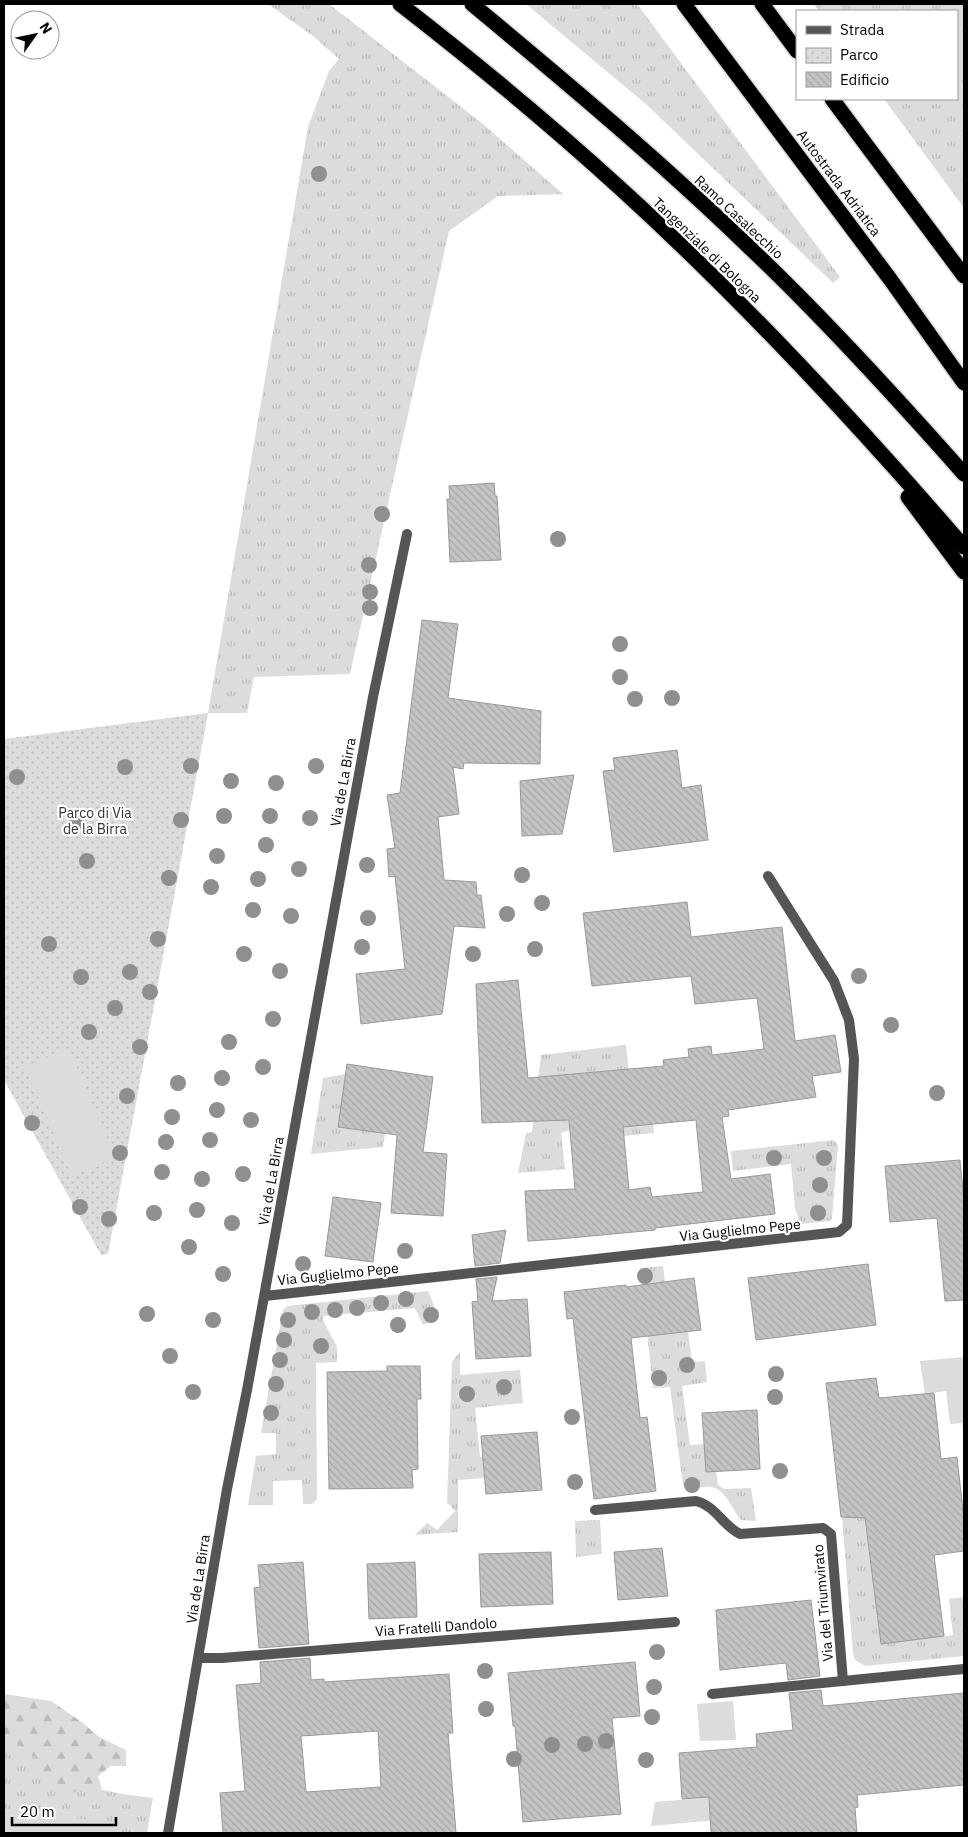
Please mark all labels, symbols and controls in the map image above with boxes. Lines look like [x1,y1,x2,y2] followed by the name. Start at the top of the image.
[10,10,60,60] north arrow
[796,10,958,100] legend
[36,19,56,37] text: N
[840,20,884,39] text: Strada
[840,45,878,64] text: Parco
[840,70,889,89] text: Edificio
[793,126,885,240] street label: Autostrada Adriatica
[691,171,787,263] street label: Ramo Casalecchio
[649,193,765,307] street label: Tangenziale di Bologna
[326,736,360,828] street label: Via de La Birra
[58,804,132,838] park label: Parco di Via de la Birra
[254,1135,288,1227] street label: Via de La Birra
[679,1215,802,1245] street label: Via Guglielmo Pepe
[277,1259,400,1289] street label: Via Guglielmo Pepe
[182,1533,214,1625] street label: Via de La Birra
[809,1544,837,1662] street label: Via del Triumvirato
[374,1614,498,1640] street label: Via Fratelli Dandolo
[12,1794,116,1826] scale bar
[20,1802,55,1821] text: 20 m

